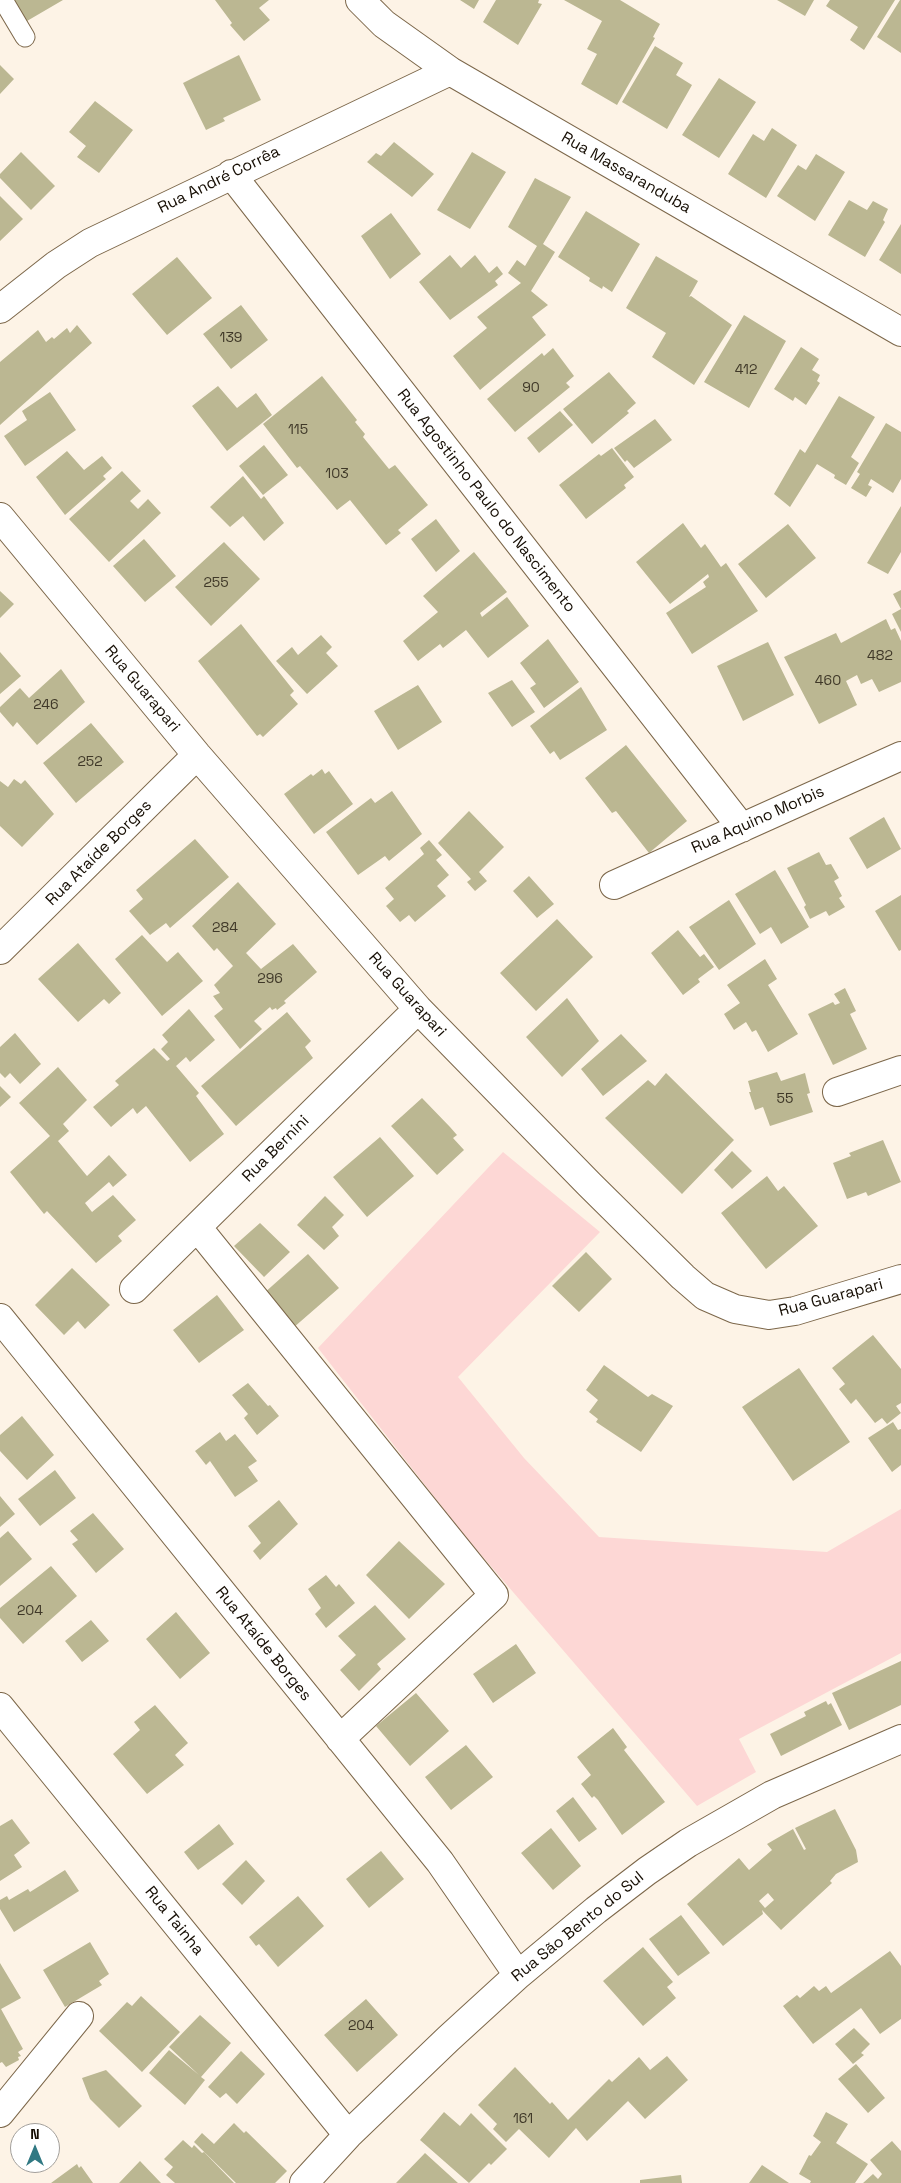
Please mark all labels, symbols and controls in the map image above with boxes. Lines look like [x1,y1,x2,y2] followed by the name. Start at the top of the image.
[558,128,694,218] street label: Rua Massaranduba
[155,142,283,218] street label: Rua André Corrêa
[220,330,242,346] house number: 139
[735,362,757,378] house number: 412
[522,380,540,396] house number: 90
[393,385,579,617] street label: Rua Agostinho Paulo do Nascimento
[288,422,308,438] house number: 115
[325,466,349,482] house number: 103
[203,575,229,591] house number: 255
[100,642,184,736] street label: Rua Guarapari
[867,648,893,664] house number: 482
[815,673,841,689] house number: 460
[33,697,59,713] house number: 246
[77,754,103,770] house number: 252
[689,782,827,858] street label: Rua Aquino Morbis
[42,796,156,910] street label: Rua Ataíde Borges
[212,920,238,936] house number: 284
[364,949,450,1041] street label: Rua Guarapari
[257,971,283,987] house number: 296
[777,1091,793,1107] house number: 55
[239,1112,313,1186] street label: Rua Bernini
[777,1275,885,1321] street label: Rua Guarapari
[211,1583,315,1705] street label: Rua Ataíde Borges
[17,1603,43,1619] house number: 204
[508,1868,648,1986] street label: Rua São Bento do Sul
[140,1883,208,1959] street label: Rua Tainha
[348,2018,374,2034] house number: 204
[513,2111,533,2127] house number: 161
[10,2123,60,2173] north arrow
[30,2125,40,2143] text: N

